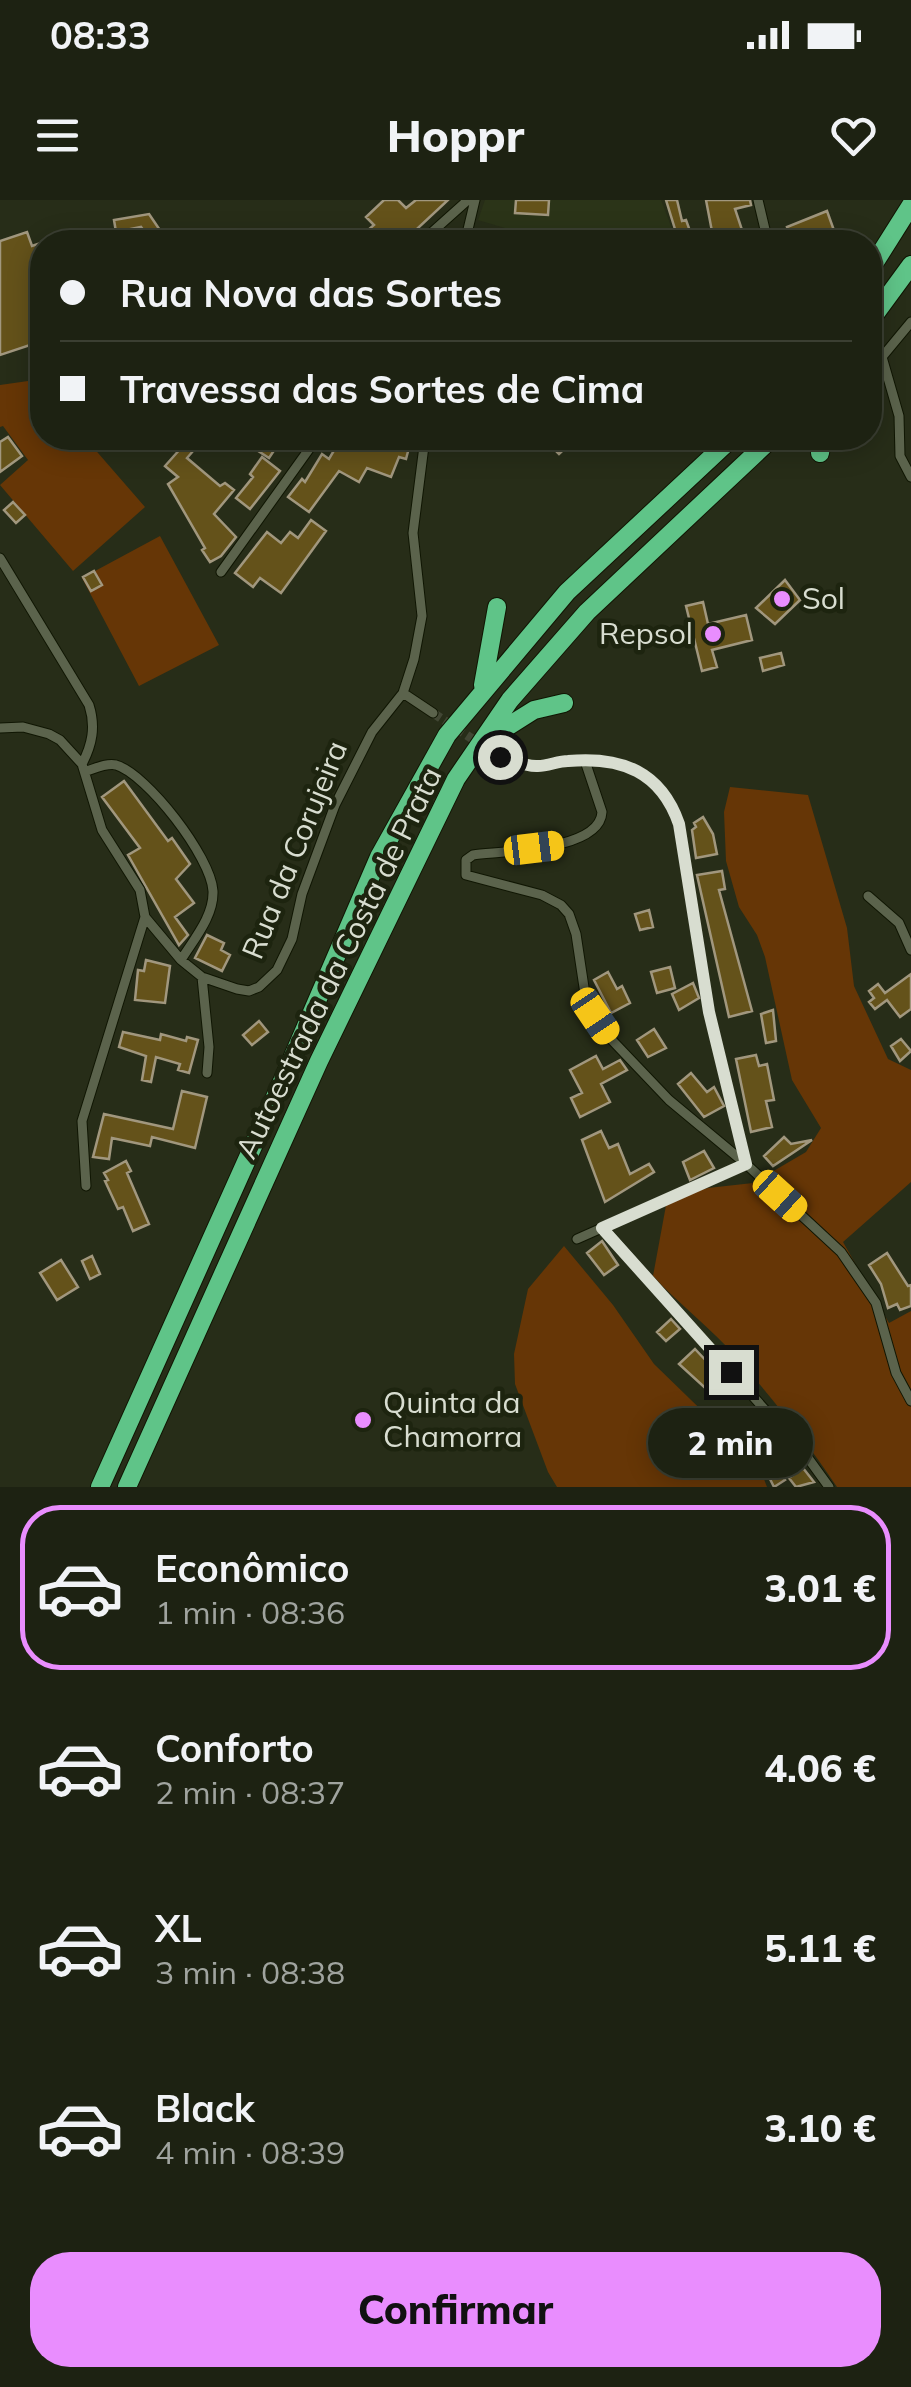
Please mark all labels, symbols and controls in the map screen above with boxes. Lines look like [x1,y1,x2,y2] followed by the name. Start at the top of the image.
[50,11,151,59] text: 08:33
[387,107,524,163] text: Hoppr
[30,108,85,163] icon: menu
[826,108,881,163] icon: heart
[120,269,502,317] text: Rua Nova das Sortes
[120,365,644,413] text: Travessa das Sortes de Cima
[802,579,845,617] place label: Sol
[771,588,793,610] marker: Sol
[599,614,693,652] place label: Repsol
[702,623,724,645] marker: Repsol
[233,735,355,964] street label: Rua da Corujeira
[478,735,523,780] route start
[227,761,450,1165] street label: Autoestrada da Costa de Prata
[502,829,566,867] car
[566,983,624,1049] car
[748,1165,812,1227] car
[709,1350,754,1395] route end
[383,1383,522,1455] place label: Quinta da Chamorra
[648,1407,814,1477] callout: 2 min
[352,1409,374,1431] marker: Quinta da Chamorra
[688,1423,773,1463] text: 2 min
[35,1543,125,1633] icon: car
[155,1544,350,1592] text: Econômico
[764,1564,876,1612] text: 3.01 €
[155,1592,345,1632] text: 1 min · 08:36
[35,1723,125,1813] icon: car
[155,1724,314,1772] text: Conforto
[764,1744,876,1792] text: 4.06 €
[155,1772,345,1812] text: 2 min · 08:37
[35,1903,125,1993] icon: car
[155,1904,202,1952] text: XL
[764,1924,876,1972] text: 5.11 €
[155,1952,345,1992] text: 3 min · 08:38
[35,2083,125,2173] icon: car
[155,2084,255,2132] text: Black
[764,2104,876,2152] text: 3.10 €
[155,2132,345,2172] text: 4 min · 08:39
[30,2252,881,2367] button: Confirmar

